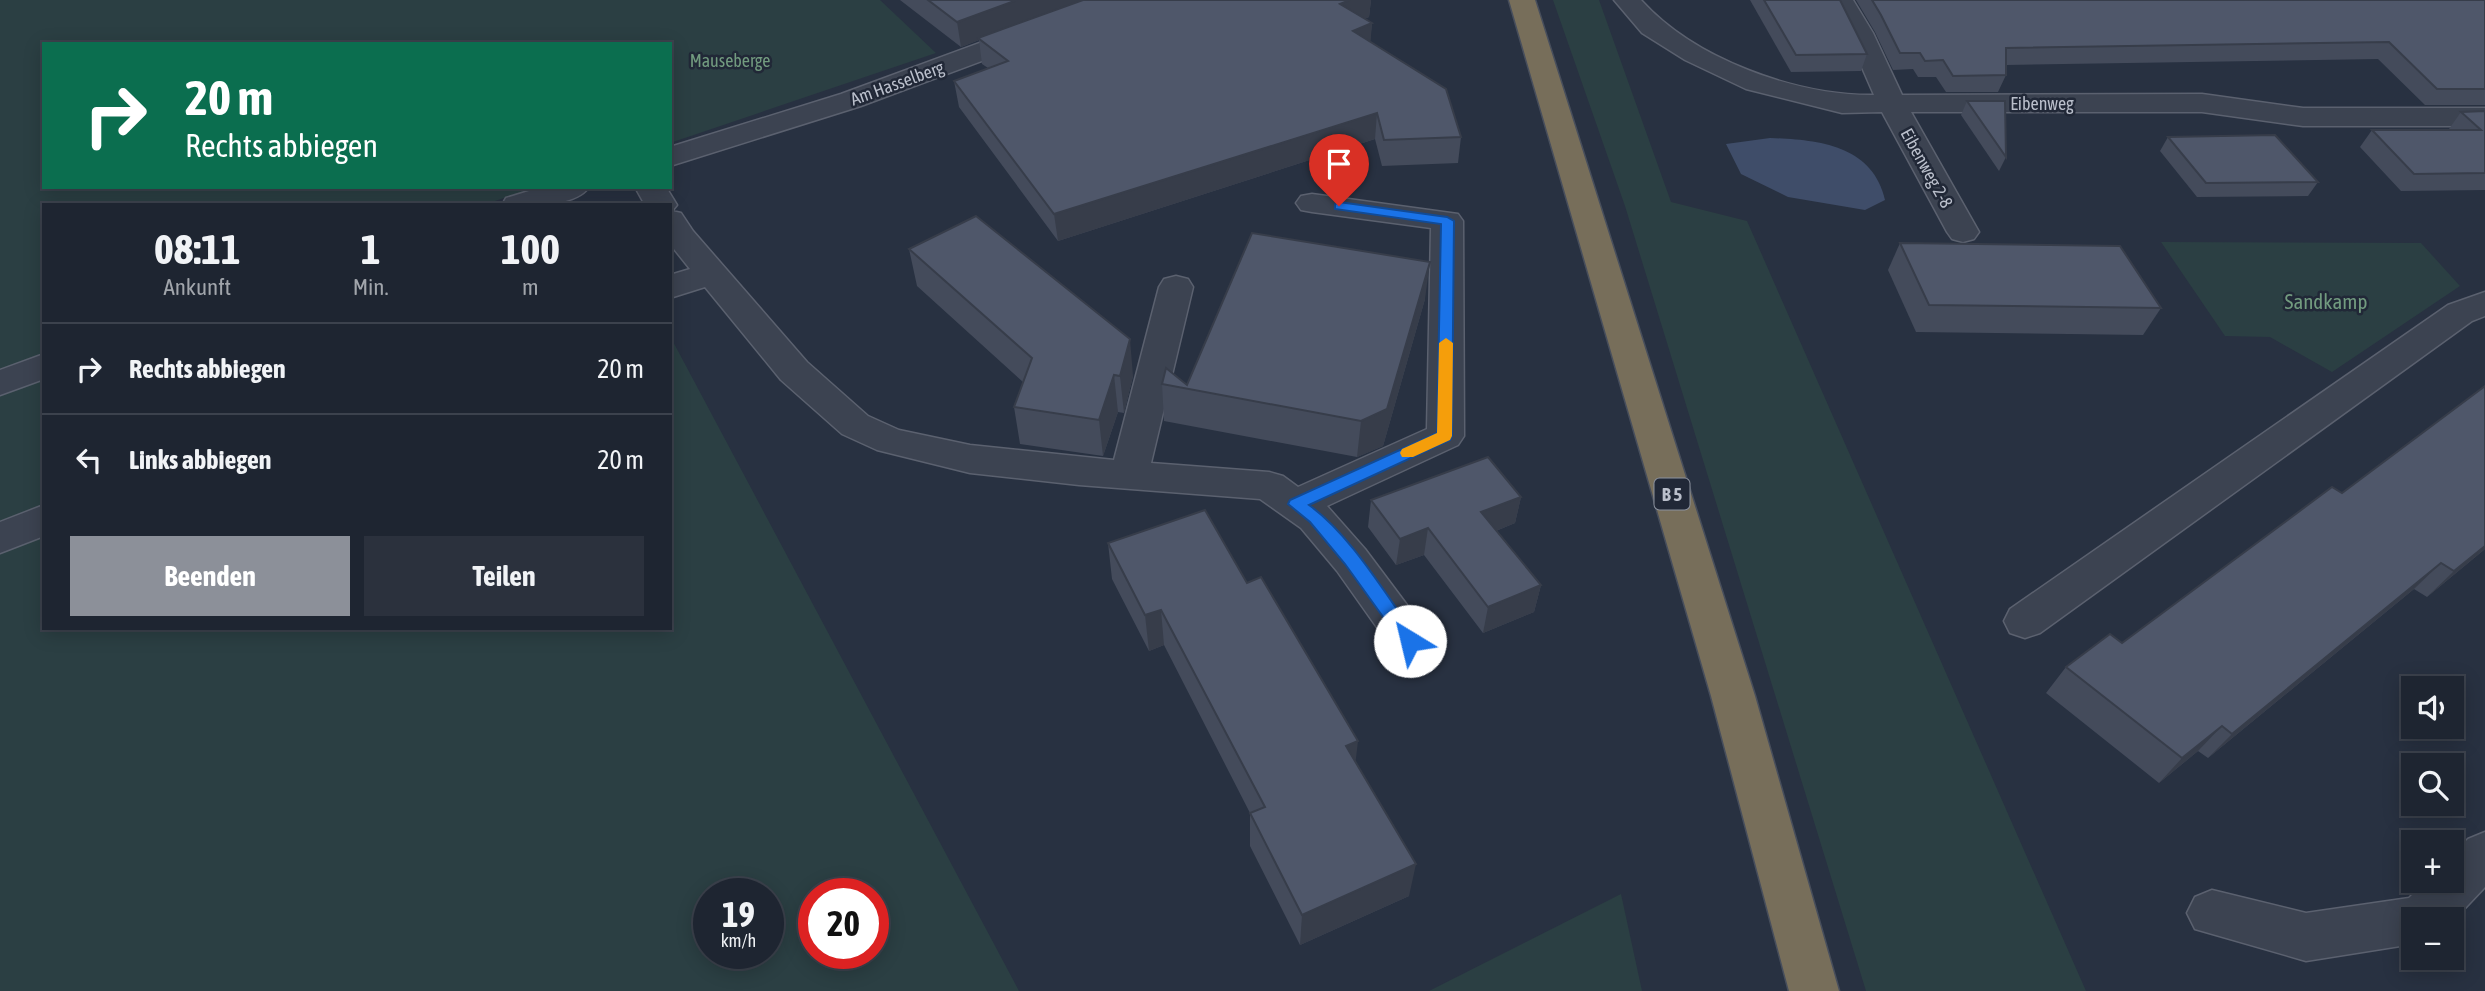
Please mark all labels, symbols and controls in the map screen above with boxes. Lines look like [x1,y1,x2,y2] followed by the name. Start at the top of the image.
[690,50,770,71] park label: Mauseberge
[847,56,947,110] street label: Am Hasselberg
[185,69,273,125] text: 20 m
[70,70,161,161] icon: right
[2010,93,2074,114] street label: Eibenweg
[1897,125,1957,211] street label: Eibenweg 2-8
[185,127,378,164] text: Rechts abbiegen
[1309,134,1369,206] pin
[1320,145,1358,183] icon: arrive
[154,225,241,273] text: 08:11
[361,225,380,273] text: 1
[501,225,560,273] text: 100
[163,274,231,300] text: Ankunft
[353,274,389,300] text: Min.
[522,274,539,300] text: m
[2285,289,2367,313] park label: Sandkamp
[70,350,108,388] icon: right
[129,354,286,384] text: Rechts abbiegen
[597,354,644,384] text: 20 m
[70,441,108,479] icon: left
[129,445,271,475] text: Links abbiegen
[597,445,644,475] text: 20 m
[1654,478,1690,509] road number: B 5
[70,536,350,616] button: Beenden
[364,536,644,616] button: Teilen
[1373,604,1447,678] position arrow
[2401,676,2464,970] map controls
[2401,676,2464,739] button: sound
[2401,753,2464,816] button: search
[2401,830,2464,893] button: +
[798,878,889,969] speed limit sign: 20
[722,894,755,934] text: 19
[2401,907,2464,970] button: −
[721,930,756,951] text: km/h

